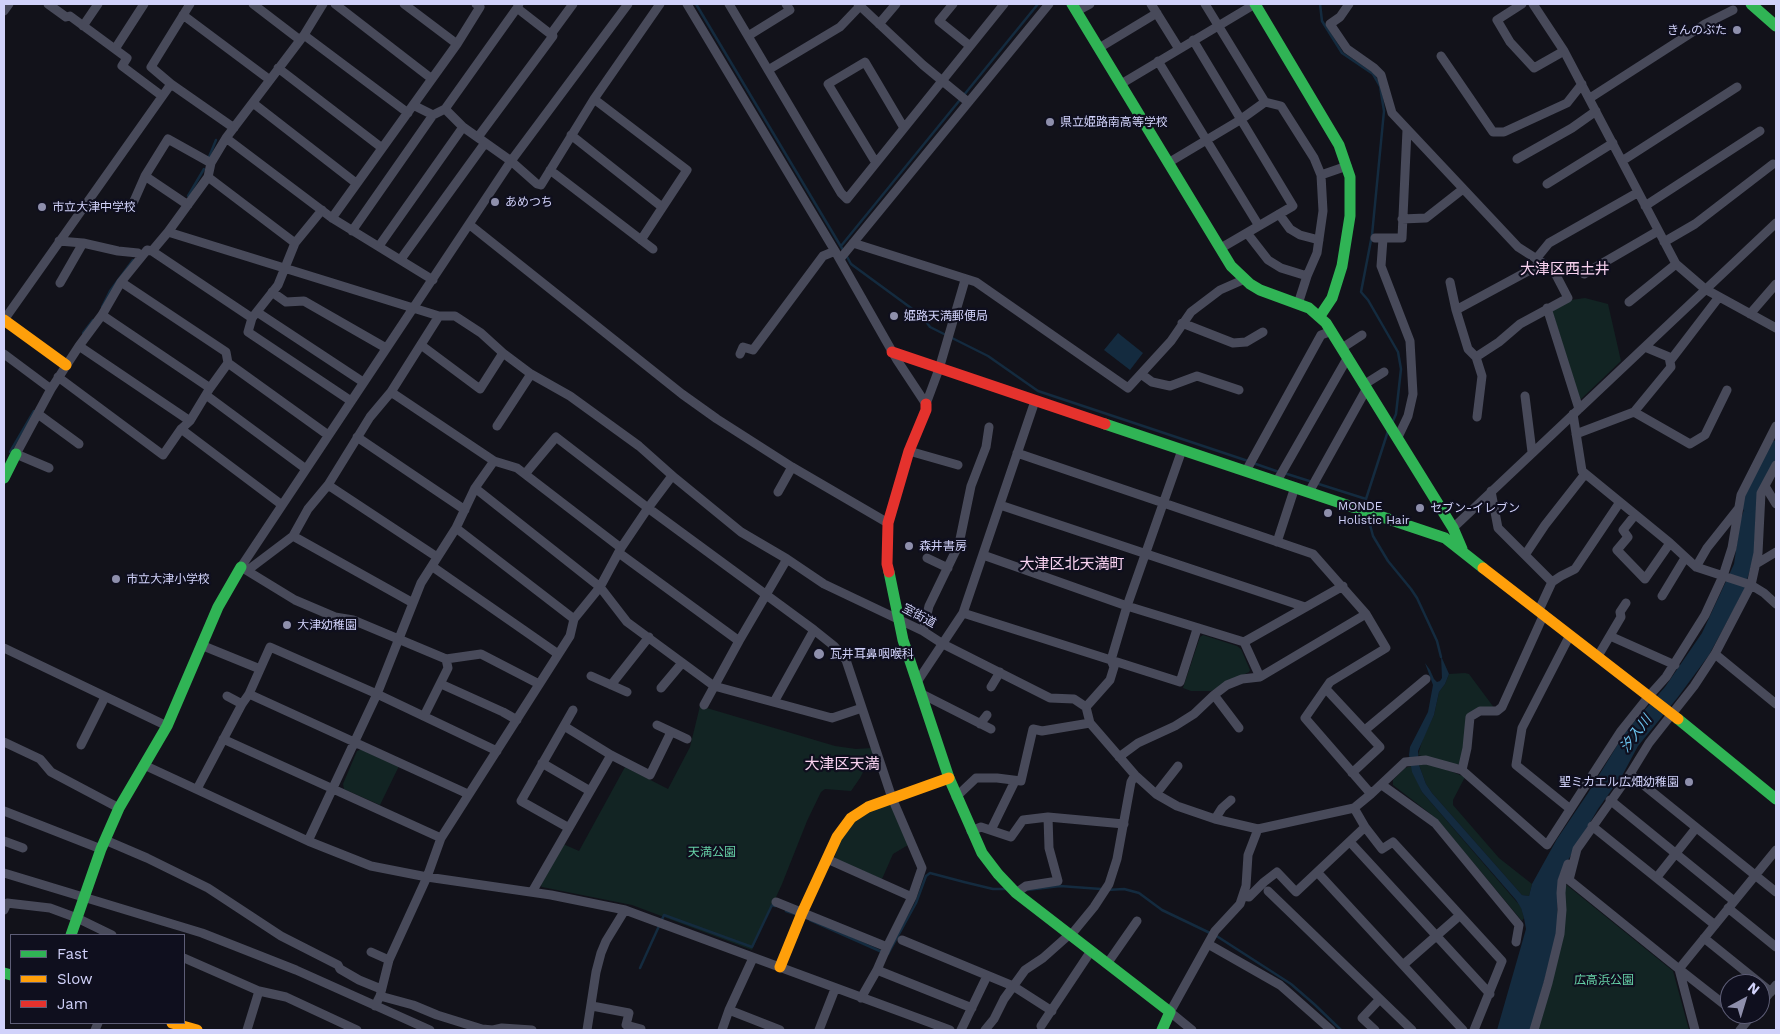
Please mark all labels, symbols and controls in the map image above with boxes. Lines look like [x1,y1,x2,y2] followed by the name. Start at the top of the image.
[1667,23,1727,37] place label: きんのぶた
[1731,24,1743,36] marker: きんのぶた
[1060,115,1168,129] place label: 県立姫路南高等学校
[1044,116,1056,128] marker: 県立姫路南高等学校
[505,195,553,209] place label: あめつち
[489,196,501,208] marker: あめつち
[52,200,136,214] place label: 市立大津中学校
[36,201,48,213] marker: 市立大津中学校
[1520,261,1610,279] district label: 大津区西土井
[904,309,988,323] place label: 姫路天満郵便局
[888,310,900,322] marker: 姫路天満郵便局
[1338,499,1410,527] place label: MONDE Holistic Hair
[1430,501,1520,515] place label: セブン-イレブン
[1414,502,1426,514] marker: セブン-イレブン
[1322,507,1334,519] marker: MONDE Holistic Hair
[919,539,967,553] place label: 森井書房
[903,540,915,552] marker: 森井書房
[1020,556,1124,574] district label: 大津区北天満町
[126,572,210,586] place label: 市立大津小学校
[110,573,122,585] marker: 市立大津小学校
[900,601,938,631] street label: 室街道
[297,618,357,632] place label: 大津幼稚園
[281,619,293,631] marker: 大津幼稚園
[812,647,826,661] marker: 瓦井耳鼻咽喉科
[830,647,914,661] place label: 瓦井耳鼻咽喉科
[1617,712,1655,756] water label: 汐入川
[805,756,879,774] district label: 大津区天満
[1559,775,1679,789] place label: 聖ミカエル広畑幼稚園
[1683,776,1695,788] marker: 聖ミカエル広畑幼稚園
[688,845,736,859] park label: 天満公園
[10,934,185,1024] legend
[57,945,88,963] text: Fast
[57,970,93,988] text: Slow
[1574,973,1634,987] park label: 広高浜公園
[1720,974,1770,1024] north arrow
[1745,979,1763,998] text: N
[57,995,88,1013] text: Jam

